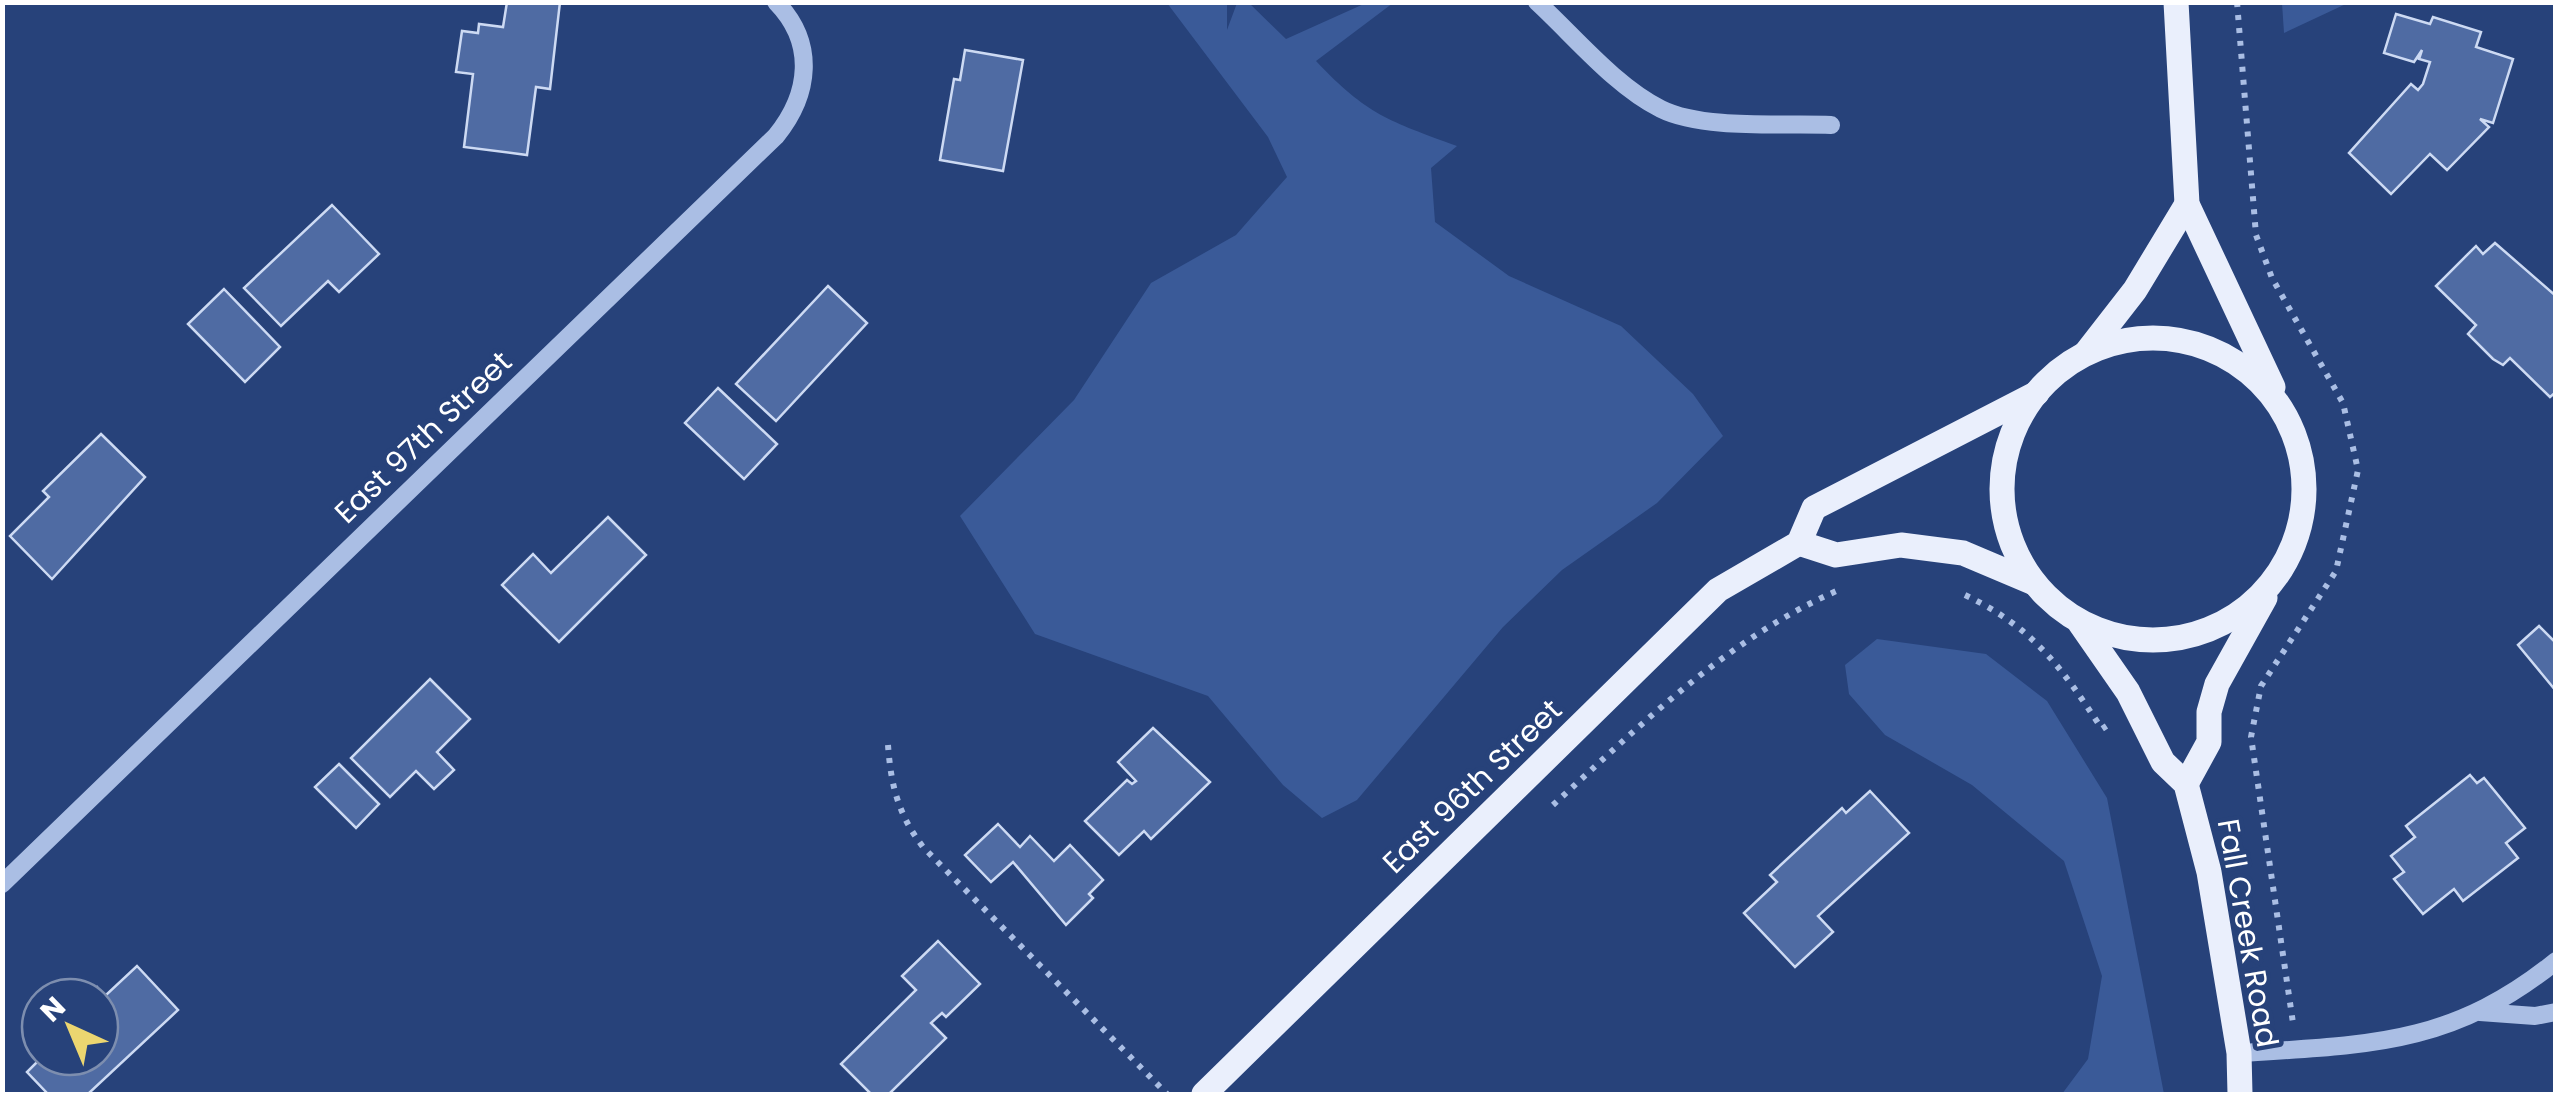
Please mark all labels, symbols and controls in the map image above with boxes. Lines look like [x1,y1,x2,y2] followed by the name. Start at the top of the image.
[325,341,521,533] street label: East 97th Street
[1373,689,1571,883] street label: East 96th Street
[2207,815,2289,1051] street label: Fall Creek Road
[20,977,120,1077] north arrow
[32,988,74,1031] text: N

